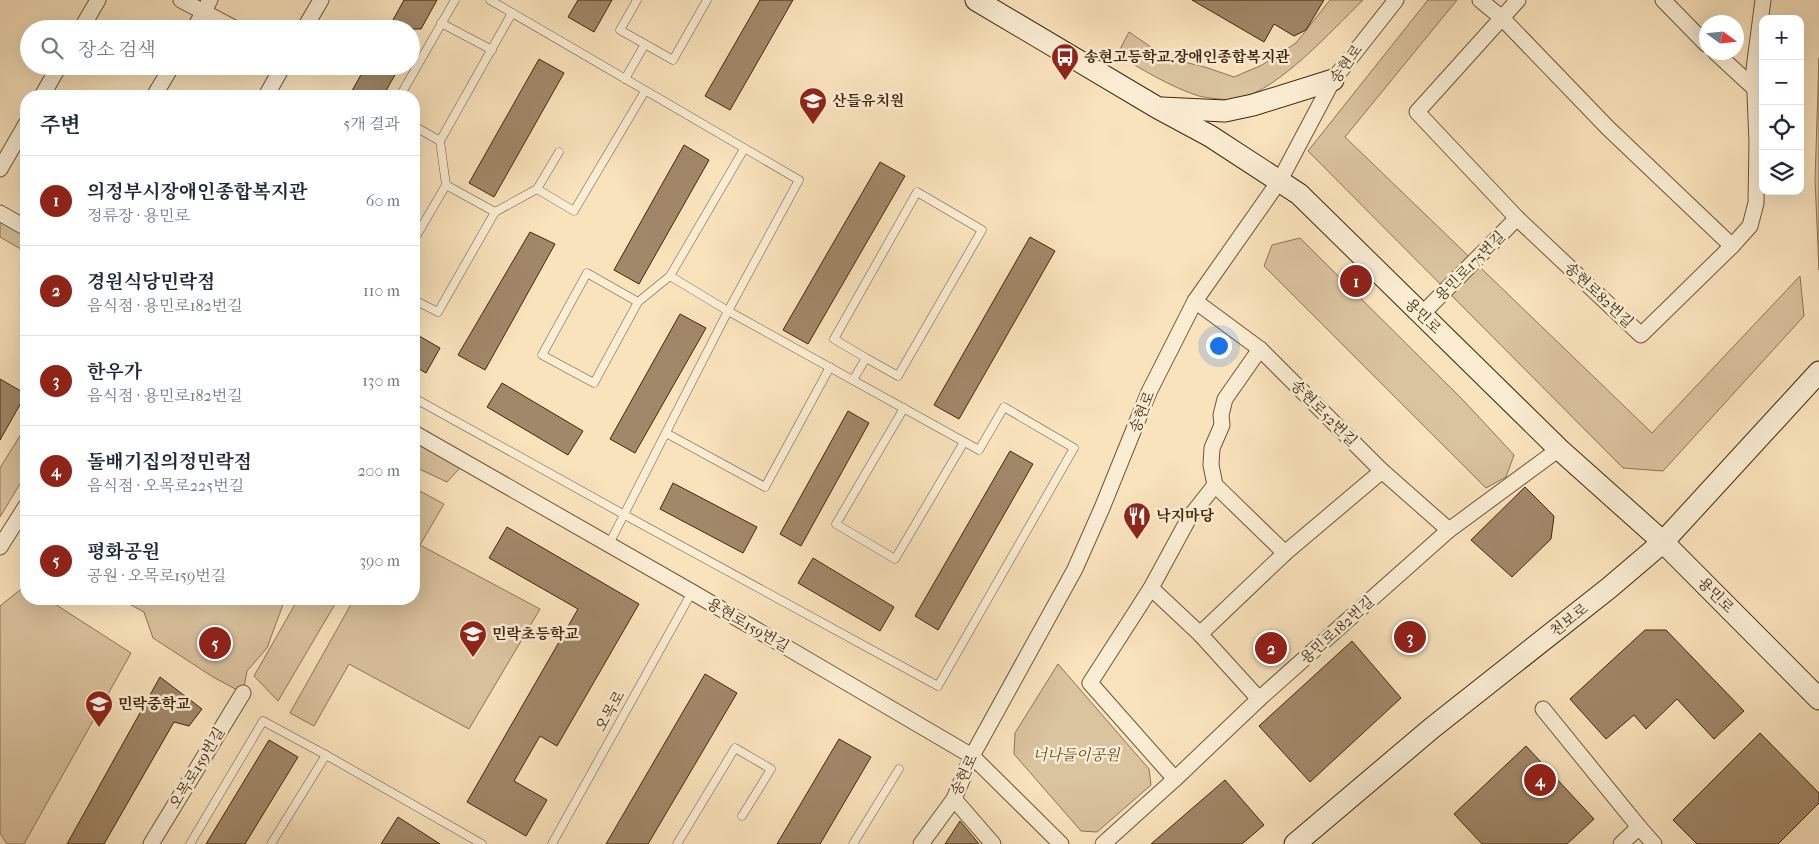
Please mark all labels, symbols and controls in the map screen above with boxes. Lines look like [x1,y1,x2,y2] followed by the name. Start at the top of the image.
[1699,15,1744,60] north arrow
[1759,15,1804,195] map controls
[1759,15,1804,60] button: +
[20,20,420,75] search box
[38,34,66,62] icon: search
[78,39,156,61] text: 장소 검색
[1326,41,1366,87] street label: 송현로
[1050,42,1080,81] bus stop icon: 송현고등학교.장애인종합복지관
[1084,48,1290,66] place label: 송현고등학교.장애인종합복지관
[1759,60,1804,105] button: −
[798,86,828,125] school or university icon: 산들유치원
[832,92,904,110] place label: 산들유치원
[1759,105,1804,150] button: locate
[40,113,81,137] text: 주변
[343,114,400,133] text: 5개 결과
[1759,150,1804,195] button: layers
[87,181,307,203] text: 의정부시장애인종합복지관
[53,191,59,210] text: 1
[366,191,400,210] text: 60 m
[87,206,190,225] text: 정류장 · 용민로
[1431,227,1509,305] street label: 용민로175번길
[1561,259,1637,331] street label: 송현로82번길
[1340,262,1372,300] pin: 1
[87,271,215,293] text: 경원식당민락점
[52,281,60,300] text: 2
[363,281,400,300] text: 110 m
[1401,294,1445,338] street label: 용민로
[87,296,243,315] text: 음식점 · 용민로182번길
[1206,333,1232,359] your location
[87,361,142,383] text: 한우가
[53,371,59,390] text: 3
[362,371,400,390] text: 130 m
[1287,376,1361,450] street label: 송현로52번길
[87,386,243,405] text: 음식점 · 용민로182번길
[1126,388,1159,436] street label: 송현로
[87,451,252,473] text: 돌배기집의정민락점
[51,461,61,480] text: 4
[357,461,400,480] text: 200 m
[87,476,244,495] text: 음식점 · 오목로225번길
[1122,501,1152,540] restaurant icon: 낙지마당
[1156,507,1214,525] place label: 낙지마당
[87,541,160,563] text: 평화공원
[53,551,59,570] text: 5
[359,551,400,570] text: 390 m
[87,566,226,585] text: 공원 · 오목로159번길
[1694,573,1738,617] street label: 용민로
[1296,592,1378,668] street label: 용민로182번길
[704,594,792,656] street label: 용현로159번길
[1546,599,1592,640] street label: 천보로
[1394,618,1426,656] pin: 3
[458,619,488,658] school or university icon: 민락초등학교
[199,624,231,662] pin: 5
[492,625,579,643] place label: 민락초등학교
[1255,629,1287,667] pin: 2
[592,687,629,734] street label: 오목로
[84,689,114,728] school or university icon: 민락중학교
[118,695,191,713] place label: 민락중학교
[166,724,228,812] street label: 오목로159번길
[1033,746,1121,764] park label: 너나들이공원
[947,751,982,799] street label: 송현로
[1524,761,1556,799] pin: 4

